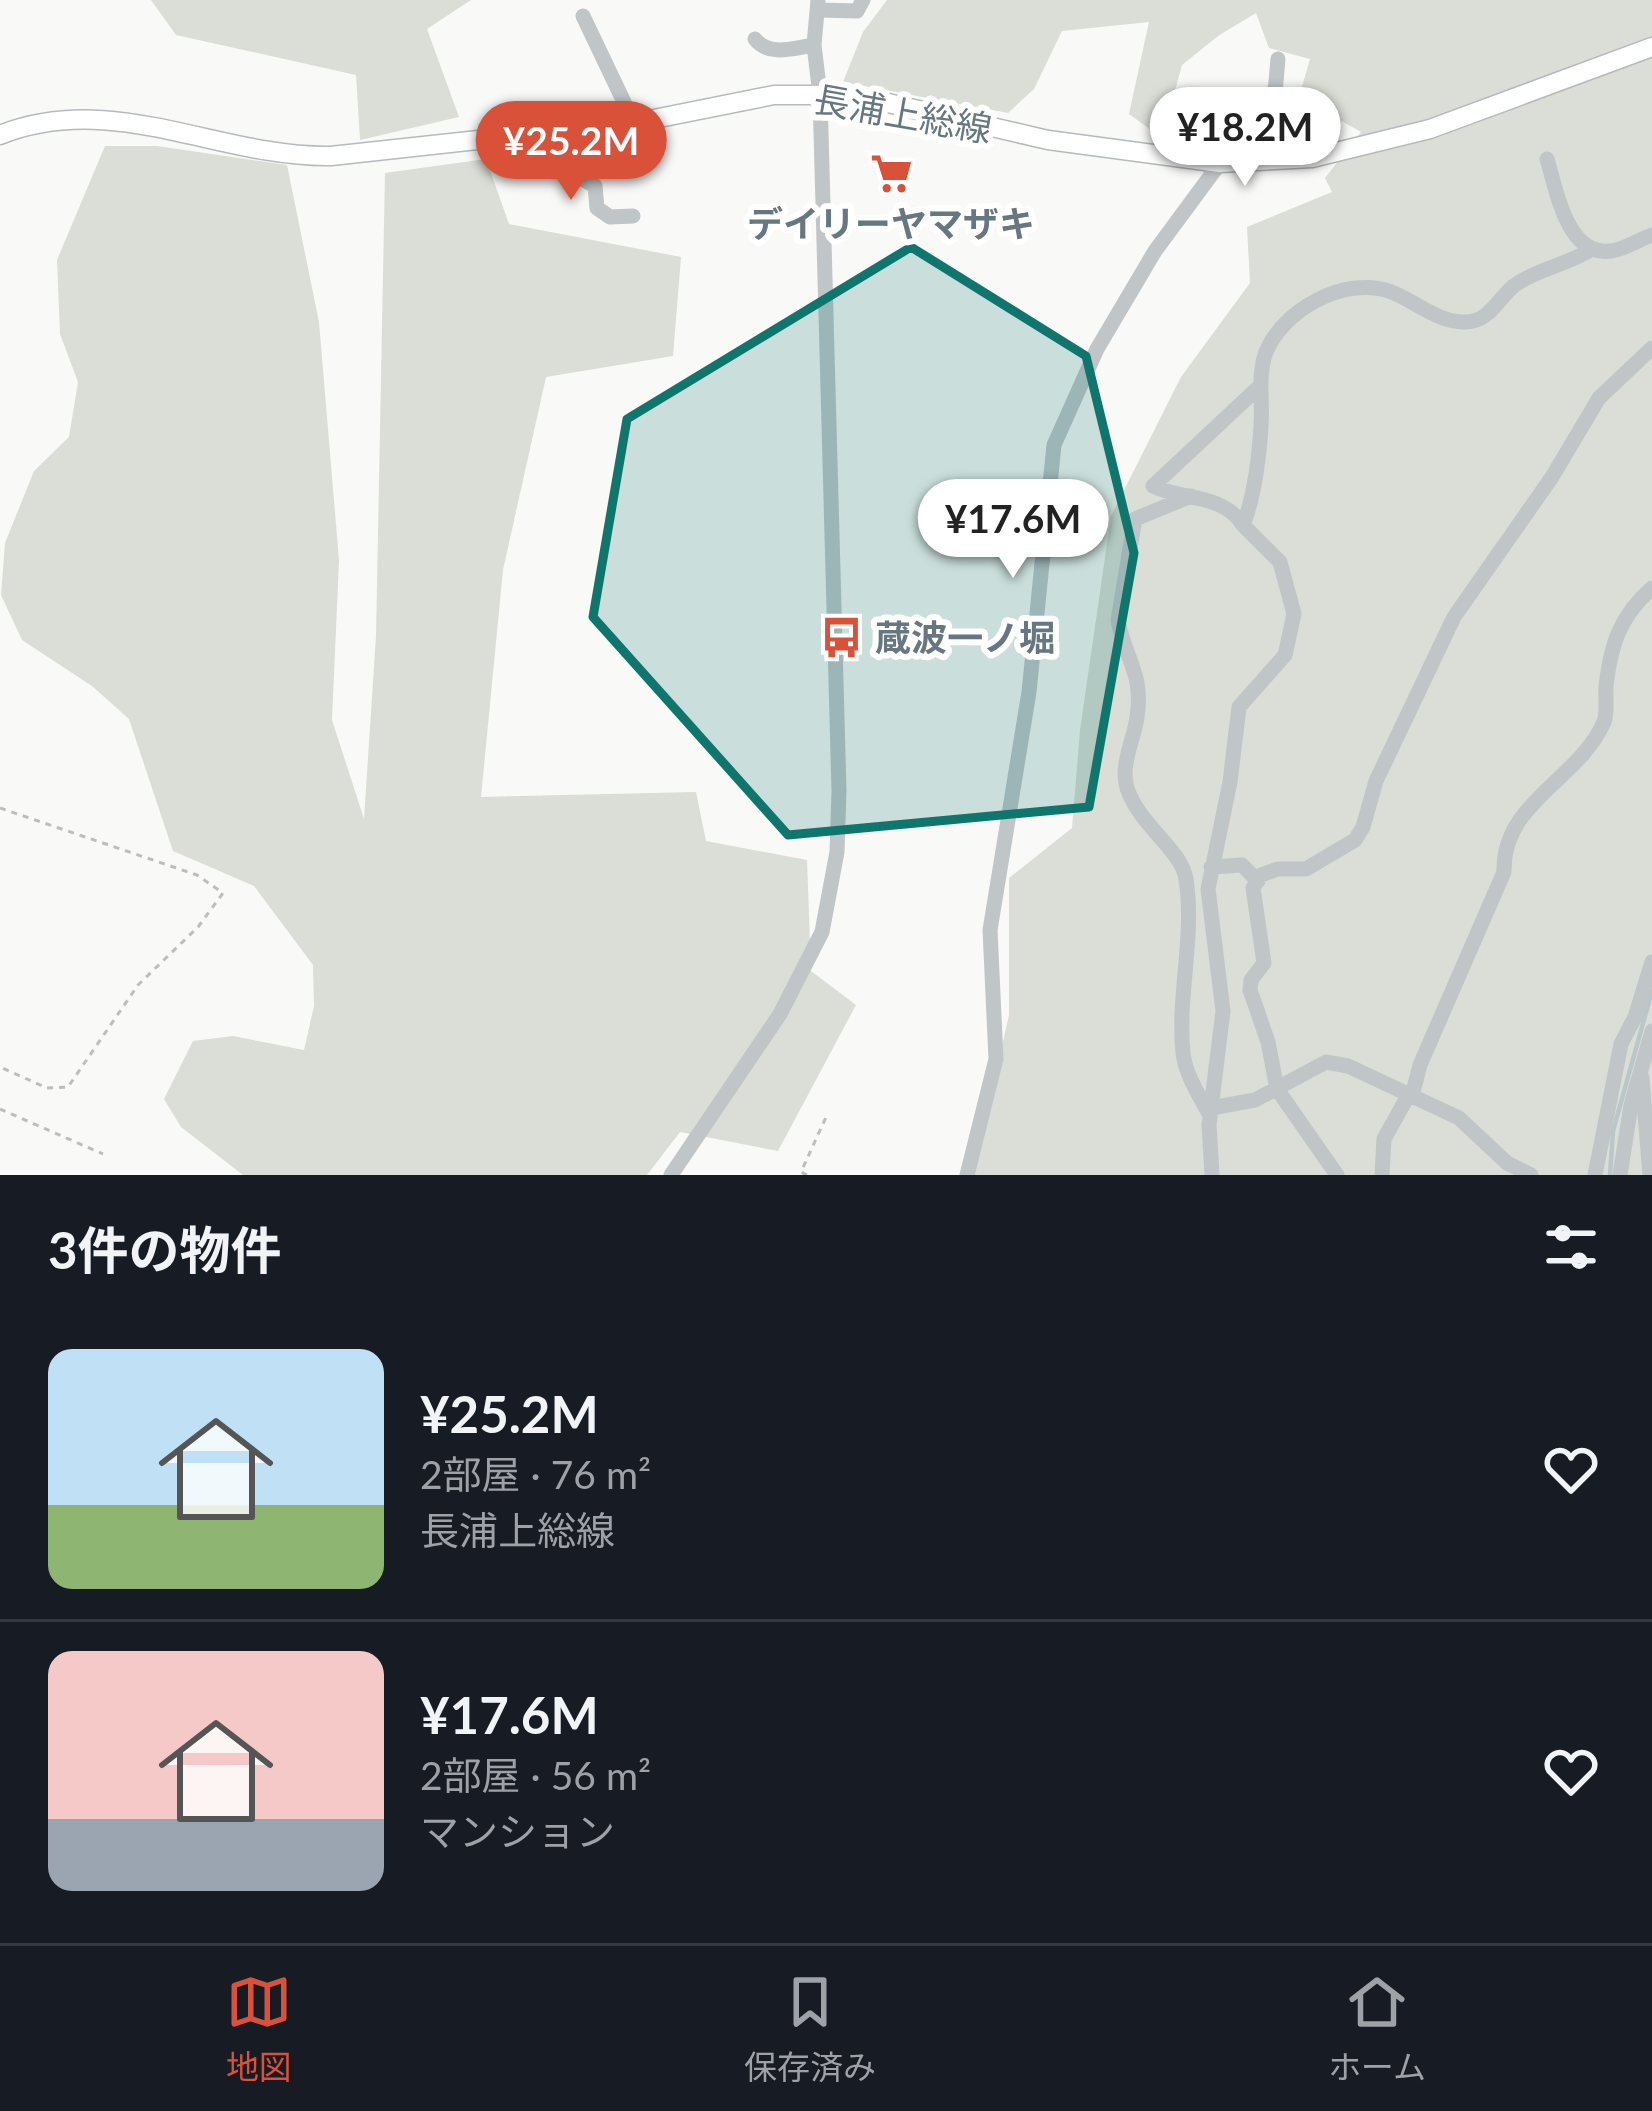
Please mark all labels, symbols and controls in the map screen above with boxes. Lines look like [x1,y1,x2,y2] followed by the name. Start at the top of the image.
[811,76,995,150] street label: 長浦上総線
[1147,87,1343,189] pin: ¥18.2M
[473,101,669,203] pin: ¥25.2M
[1177,103,1313,149] text: ¥18.2M
[503,117,639,163] text: ¥25.2M
[868,150,914,196] supermarket icon: デイリーヤマザキ
[747,201,1035,245] place label: デイリーヤマザキ
[915,479,1111,581] pin: ¥17.6M
[945,495,1081,541] text: ¥17.6M
[818,614,864,660] bus stop icon: 蔵波一ノ堀
[875,615,1055,659] place label: 蔵波一ノ堀
[1538,1214,1604,1280] icon: filters
[48,1219,282,1280] text: 3件の物件
[420,1383,599,1444] text: ¥25.2M
[144,1397,288,1541] icon: home
[1538,1436,1604,1502] icon: heart
[420,1451,651,1497] text: 2部屋 · 76 m²
[420,1507,615,1553] text: 長浦上総線
[420,1684,599,1745] text: ¥17.6M
[144,1699,288,1843] icon: home
[1538,1738,1604,1804] icon: heart
[420,1752,651,1798] text: 2部屋 · 56 m²
[420,1808,615,1854] text: マンション
[226,1969,292,2089] tab: 地図
[744,1969,876,2089] tab: 保存済み
[1328,1969,1426,2089] tab: ホーム

